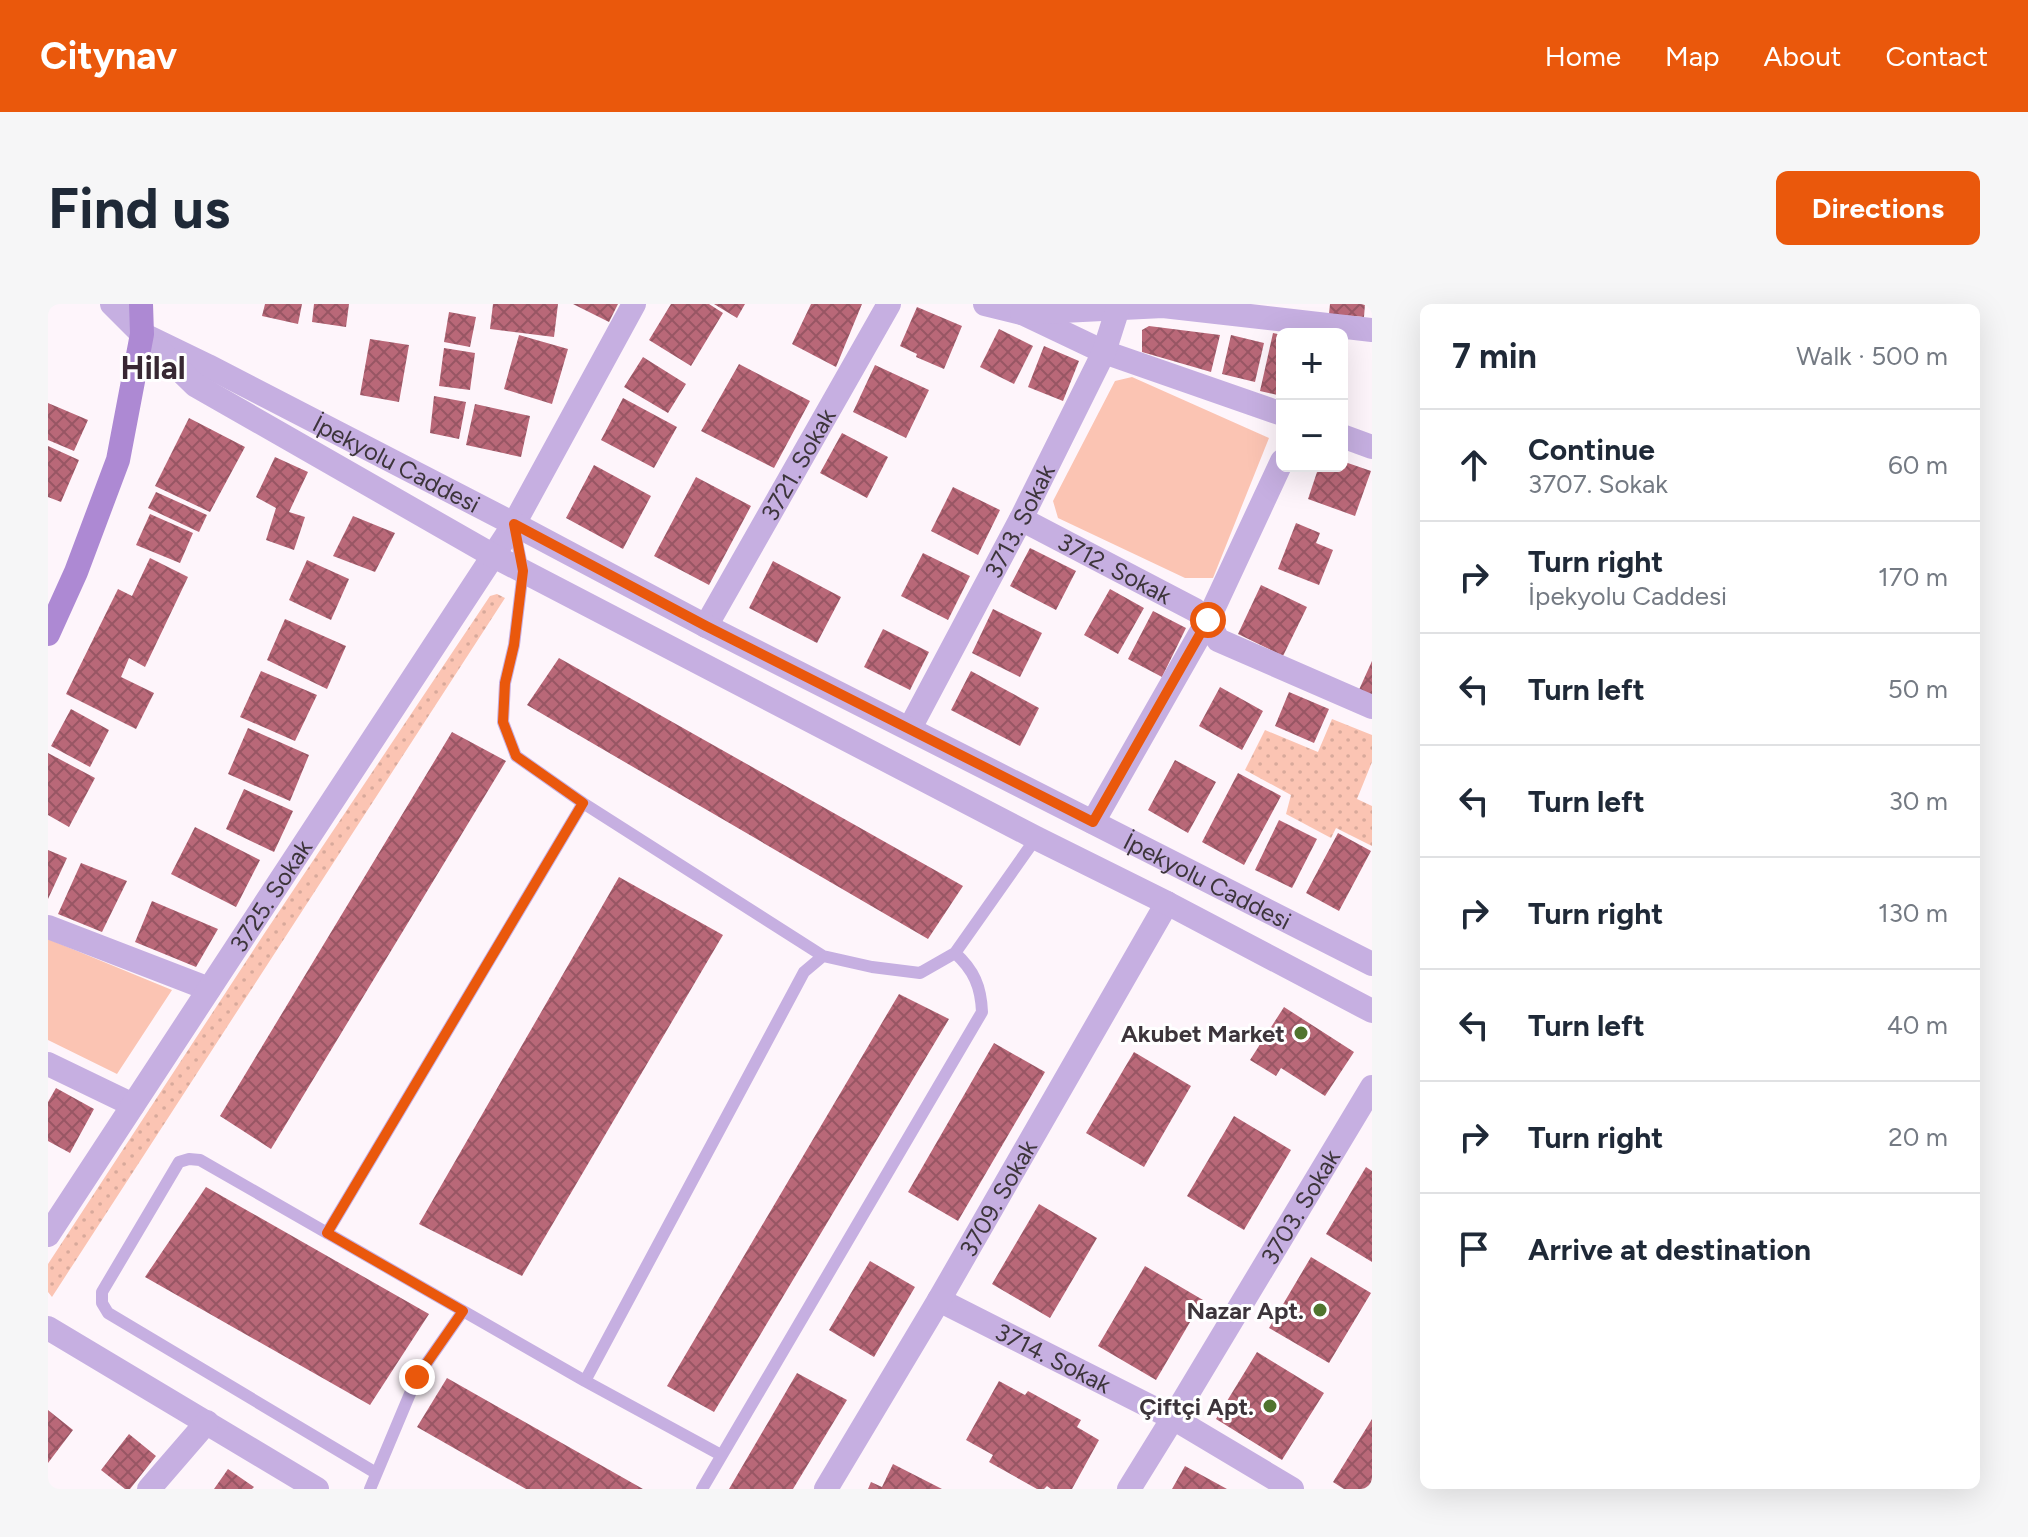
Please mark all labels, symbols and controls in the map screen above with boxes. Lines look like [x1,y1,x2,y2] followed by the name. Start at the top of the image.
[40,33,177,79] text: Citynav
[1545,39,1621,73] text: Home
[1665,39,1720,73] text: Map
[1764,39,1841,73] text: About
[1885,39,1988,73] text: Contact
[1776,171,1980,245] button: Directions
[48,175,230,242] text: Find us
[1276,328,1348,472] map controls
[1276,328,1348,400] button: +
[1452,336,1537,377] text: 7 min
[1796,340,1948,372] text: Walk · 500 m
[120,349,186,387] district label: Hilal
[1276,400,1348,472] button: −
[755,403,841,525] street label: 3721. Sokak
[308,408,485,518] street label: İpekyolu Caddesi
[1528,431,1655,468] text: Continue
[1452,443,1496,487] icon: ahead
[1888,449,1948,481] text: 60 m
[978,459,1061,583] street label: 3713. Sokak
[1528,468,1668,500] text: 3707. Sokak
[1053,526,1177,610] street label: 3712. Sokak
[1528,543,1663,580] text: Turn right
[1452,555,1496,599] icon: right
[1878,561,1948,593] text: 170 m
[1528,580,1727,612] text: İpekyolu Caddesi
[1190,602,1226,638] route start
[1452,667,1496,711] icon: left
[1528,671,1645,708] text: Turn left
[1888,673,1948,705] text: 50 m
[1452,779,1496,823] icon: left
[1528,783,1645,820] text: Turn left
[1889,785,1948,817] text: 30 m
[1119,826,1296,935] street label: İpekyolu Caddesi
[223,834,318,957] street label: 3725. Sokak
[1452,891,1496,935] icon: right
[1528,895,1663,932] text: Turn right
[1878,897,1948,929] text: 130 m
[1452,1003,1496,1047] icon: left
[1528,1007,1645,1044] text: Turn left
[1887,1009,1948,1041] text: 40 m
[1121,1019,1285,1048] place label: Akubet Market
[1292,1024,1310,1042] marker: Akubet Market
[1452,1115,1496,1159] icon: right
[1528,1119,1663,1156] text: Turn right
[1888,1121,1948,1153] text: 20 m
[953,1134,1043,1261] street label: 3709. Sokak
[1254,1144,1346,1270] street label: 3703. Sokak
[1452,1227,1496,1271] icon: arrive
[1528,1231,1811,1268] text: Arrive at destination
[1186,1296,1304,1325] place label: Nazar Apt.
[1311,1301,1329,1319] marker: Nazar Apt.
[991,1316,1116,1399] street label: 3714. Sokak
[399,1359,435,1395] route end
[1139,1392,1254,1421] place label: Çiftçi Apt.
[1261,1397,1279,1415] marker: Çiftçi Apt.

